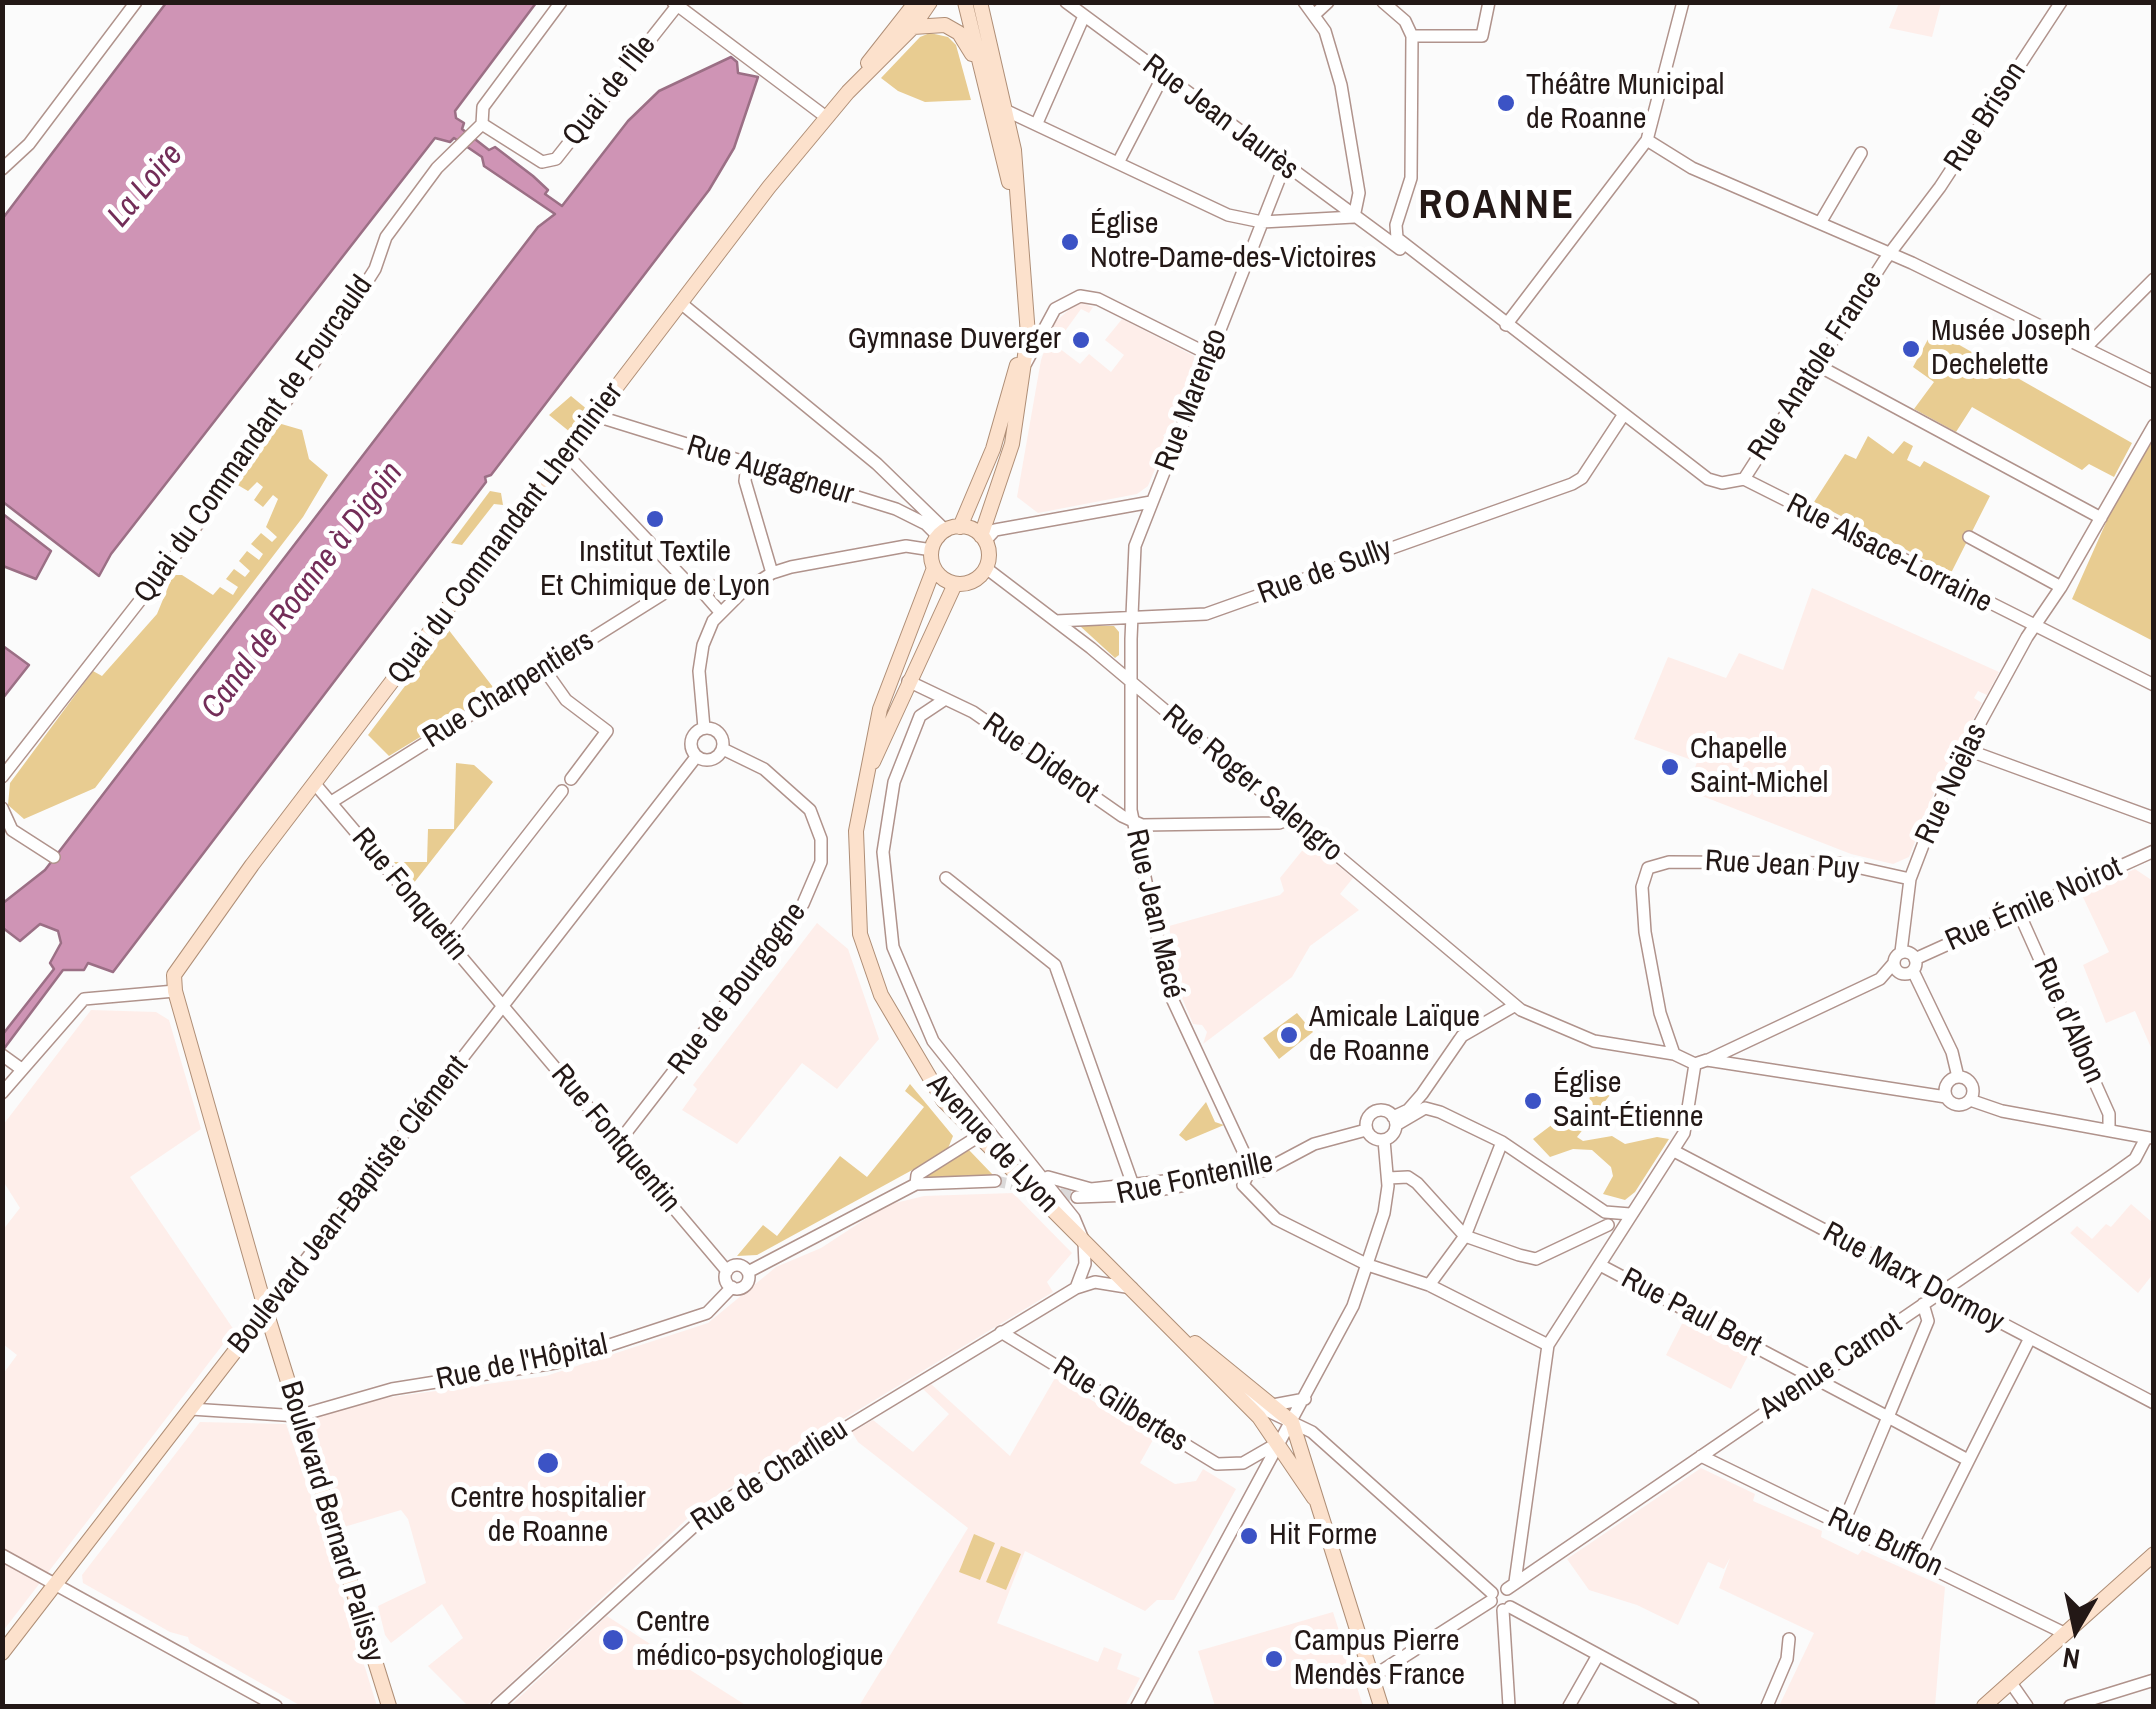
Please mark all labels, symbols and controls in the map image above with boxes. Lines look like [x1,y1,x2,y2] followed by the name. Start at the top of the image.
[556,28,664,154] street label: Quai de l'Île
[1135,48,1305,188] street label: Rue Jean Jaurès
[1937,56,2035,178] street label: Rue Brison
[1526,68,1724,138] place label: Théâtre Municipal de Roanne
[1495,92,1517,114] marker: Théâtre Municipal de Roanne
[100,137,192,235] water label: La Loire
[1418,183,1576,231] district label: ROANNE
[1090,207,1377,278] place label: Église Notre-Dame-des-Victoires
[1059,231,1081,253] marker: Église Notre-Dame-des-Victoires
[1741,264,1891,468] street label: Rue Anatole France
[127,269,381,611] street label: Quai du Commandant de Fourcauld
[1931,314,2091,384] place label: Musée Joseph Dechelette
[848,322,1061,358] place label: Gymnase Duverger
[1148,324,1236,476] street label: Rue Marengo
[1070,329,1092,351] marker: Gymnase Duverger
[1900,338,1922,360] marker: Musée Joseph Dechelette
[381,376,631,692] street label: Quai du Commandant Lherminier
[682,429,858,513] street label: Rue Augagneur
[194,455,412,727] water label: Canal de Roanne à Digoin
[1780,487,1998,621] street label: Rue Alsace-Lorraine
[644,508,666,530] marker: Institut Textile Et Chimique de Lyon
[1253,531,1397,613] street label: Rue de Sully
[540,535,770,606] place label: Institut Textile Et Chimique de Lyon
[417,623,601,757] street label: Rue Charpentiers
[1155,698,1349,870] street label: Rue Roger Salengro
[975,706,1105,812] street label: Rue Diderot
[1909,718,1995,850] street label: Rue Noëlas
[1690,732,1828,802] place label: Chapelle Saint-Michel
[1659,756,1681,778] marker: Chapelle Saint-Michel
[343,822,475,968] street label: Rue Fonquetin
[1117,826,1191,1002] street label: Rue Jean Macé
[1704,844,1860,888] street label: Rue Jean Puy
[1940,850,2128,960] street label: Rue Émile Noirot
[661,896,815,1082] street label: Rue de Bourgogne
[2024,953,2112,1089] street label: Rue d'Albon
[1309,1000,1480,1070] place label: Amicale Laïque de Roanne
[1278,1024,1300,1046] marker: Amicale Laïque de Roanne
[222,1049,476,1361] street label: Boulevard Jean-Baptiste Clément
[543,1058,687,1220] street label: Rue Fontquentin
[1553,1066,1703,1136] place label: Église Saint-Étienne
[919,1067,1065,1221] street label: Avenue de Lyon
[1522,1090,1544,1112] marker: Église Saint-Étienne
[1114,1145,1276,1213] street label: Rue Fontenille
[1816,1215,2010,1341] street label: Rue Marx Dormoy
[1615,1261,1767,1365] street label: Rue Paul Bert
[1753,1306,1909,1428] street label: Avenue Carnot
[433,1327,611,1399] street label: Rue de l'Hôpital
[1046,1350,1194,1460] street label: Rue Gilbertes
[271,1377,391,1667] street label: Boulevard Bernard Palissy
[685,1412,855,1540] street label: Rue de Charlieu
[535,1450,561,1476] marker: Centre hospitalier de Roanne
[450,1481,646,1552] place label: Centre hospitalier de Roanne
[1822,1501,1948,1585] street label: Rue Buffon
[1269,1518,1377,1554] place label: Hit Forme
[1238,1525,1260,1547] marker: Hit Forme
[2026,1579,2126,1679] north arrow
[636,1605,883,1676] place label: Centre médico-psychologique
[1294,1624,1465,1694] place label: Campus Pierre Mendès France
[600,1627,626,1653] marker: Centre médico-psychologique
[2060,1639,2082,1679] text: N
[1263,1648,1285,1670] marker: Campus Pierre Mendès France

